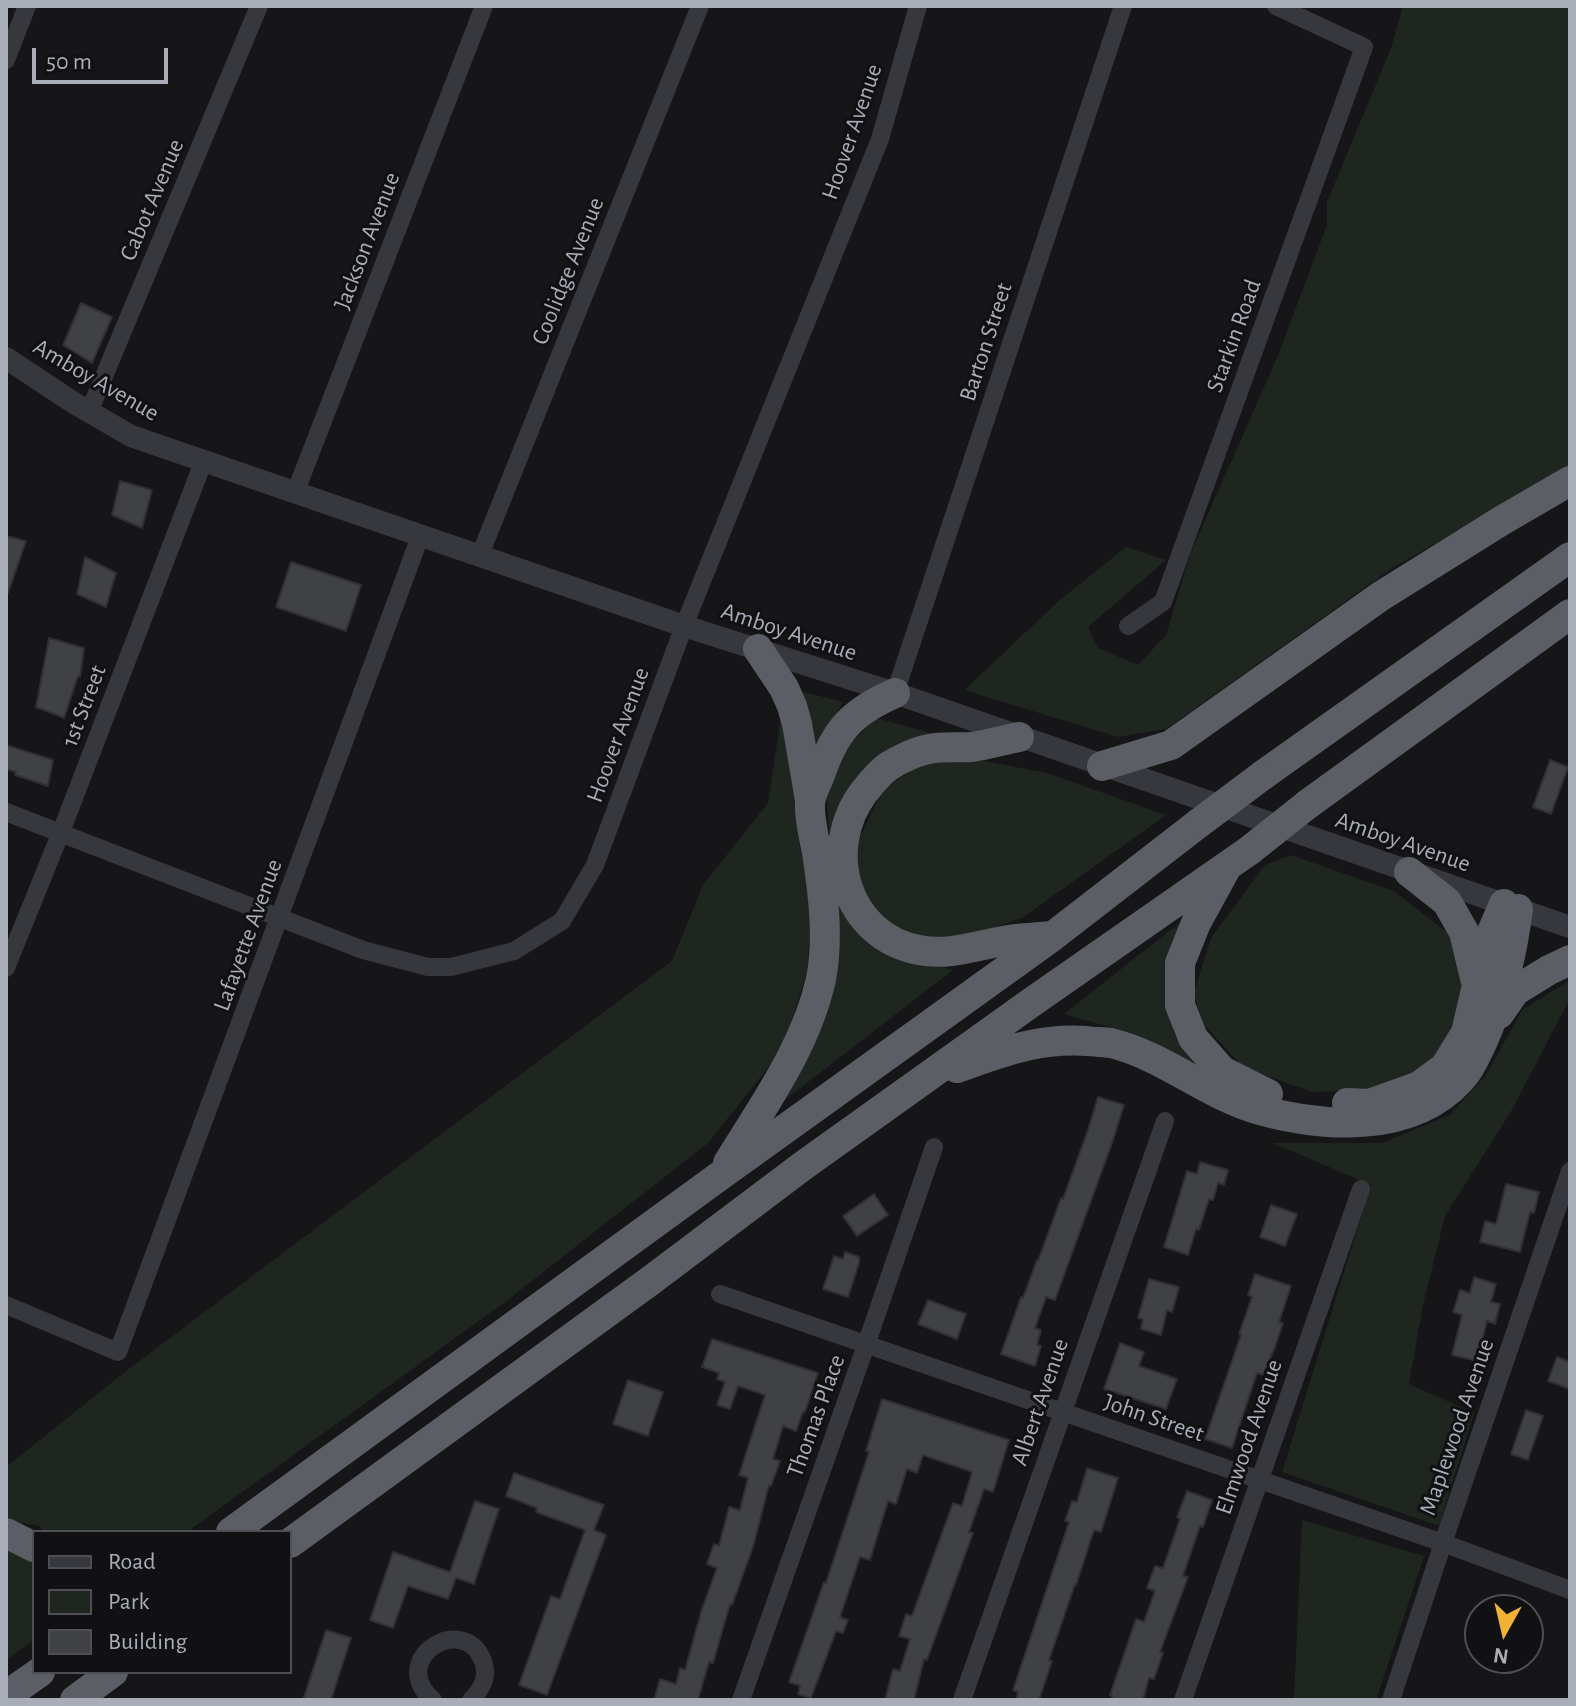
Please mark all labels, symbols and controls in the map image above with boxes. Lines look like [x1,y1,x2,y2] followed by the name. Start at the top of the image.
[36,32,172,82] scale bar
[46,50,92,74] text: 50 m
[815,60,889,204] street label: Hoover Avenue
[113,135,191,265] street label: Cabot Avenue
[328,168,406,314] street label: Jackson Avenue
[525,193,611,349] street label: Coolidge Avenue
[1200,275,1268,397] street label: Starkin Road
[953,279,1019,405] street label: Barton Street
[28,332,164,428] street label: Amboy Avenue
[718,597,860,667] street label: Amboy Avenue
[55,661,113,751] street label: 1st Street
[580,663,656,807] street label: Hoover Avenue
[1332,805,1474,879] street label: Amboy Avenue
[207,855,289,1015] street label: Lafayette Avenue
[1005,1335,1075,1469] street label: Albert Avenue
[1413,1335,1501,1519] street label: Maplewood Avenue
[781,1351,851,1481] street label: Thomas Place
[1209,1356,1289,1518] street label: Elmwood Avenue
[1100,1387,1208,1449] street label: John Street
[32,1530,292,1674] legend
[108,1550,156,1574] text: Road
[108,1590,149,1614] text: Park
[1464,1594,1544,1674] north arrow
[108,1630,187,1654] text: Building
[1492,1644,1510,1668] text: N

